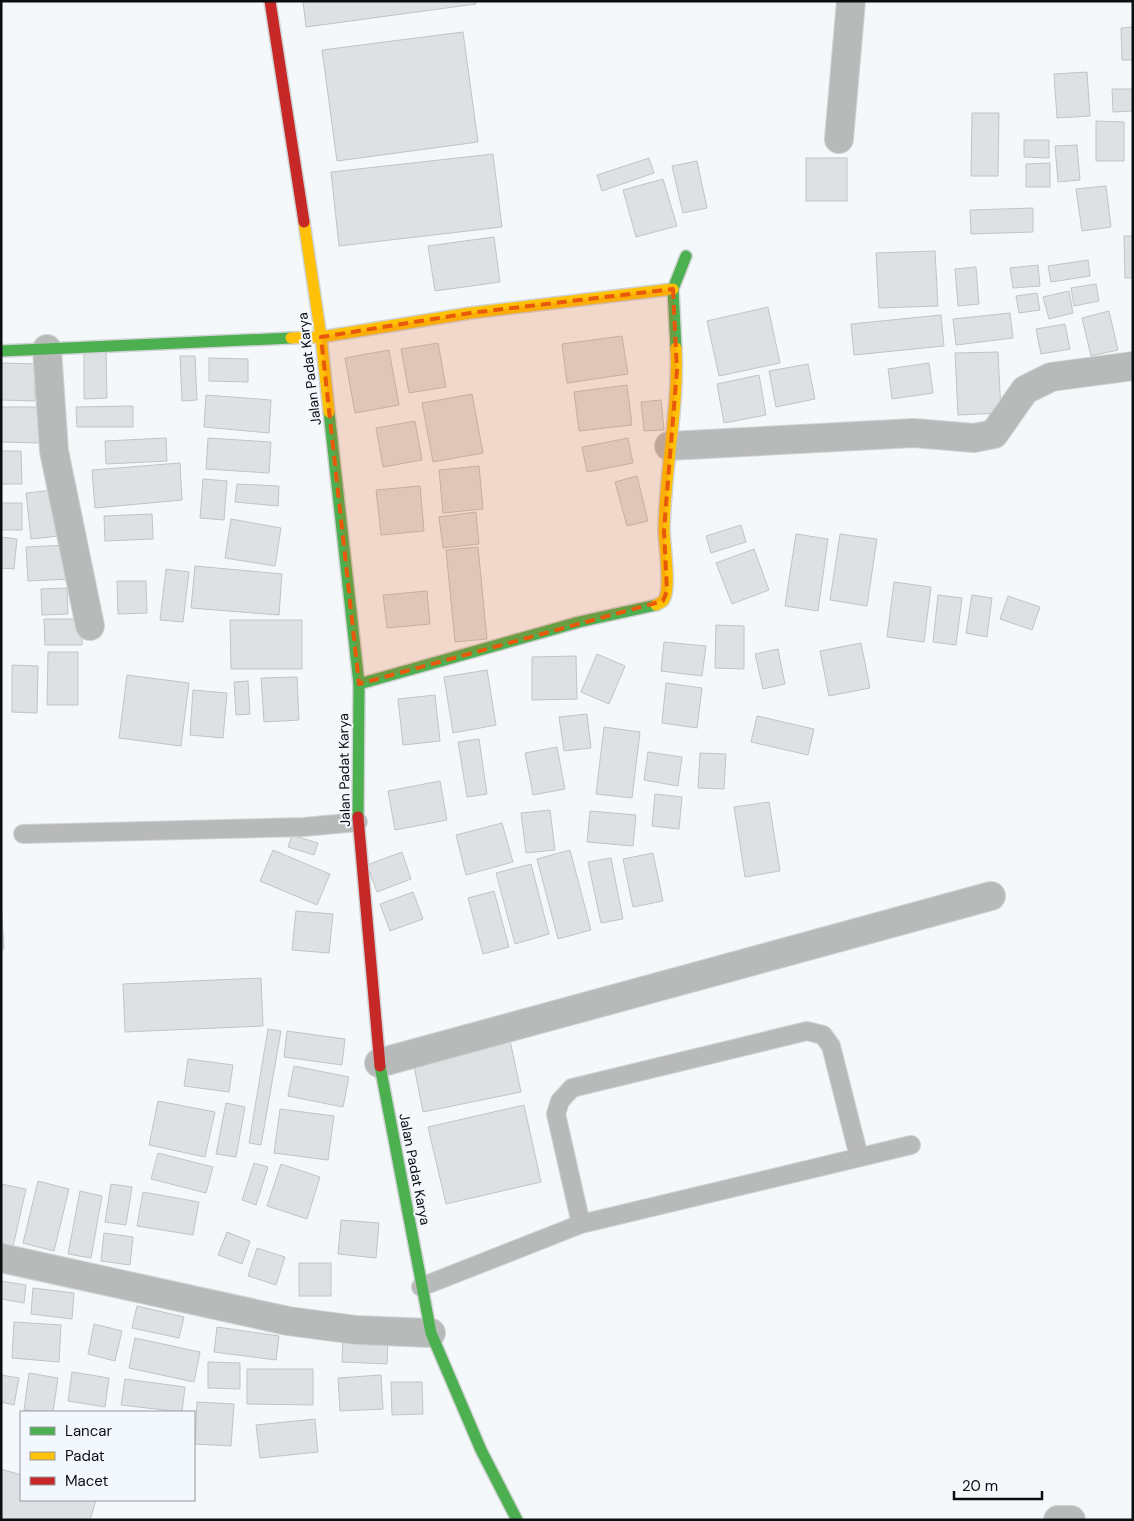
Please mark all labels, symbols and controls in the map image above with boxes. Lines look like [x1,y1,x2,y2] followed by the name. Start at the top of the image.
[293,312,325,426] street label: Jalan Padat Karya
[334,713,354,827] street label: Jalan Padat Karya
[395,1112,435,1226] street label: Jalan Padat Karya
[20,1411,195,1501] legend
[65,1421,112,1441] text: Lancar
[65,1446,105,1466] text: Padat
[954,1468,1042,1500] scale bar
[65,1471,109,1491] text: Macet
[962,1476,998,1496] text: 20 m

